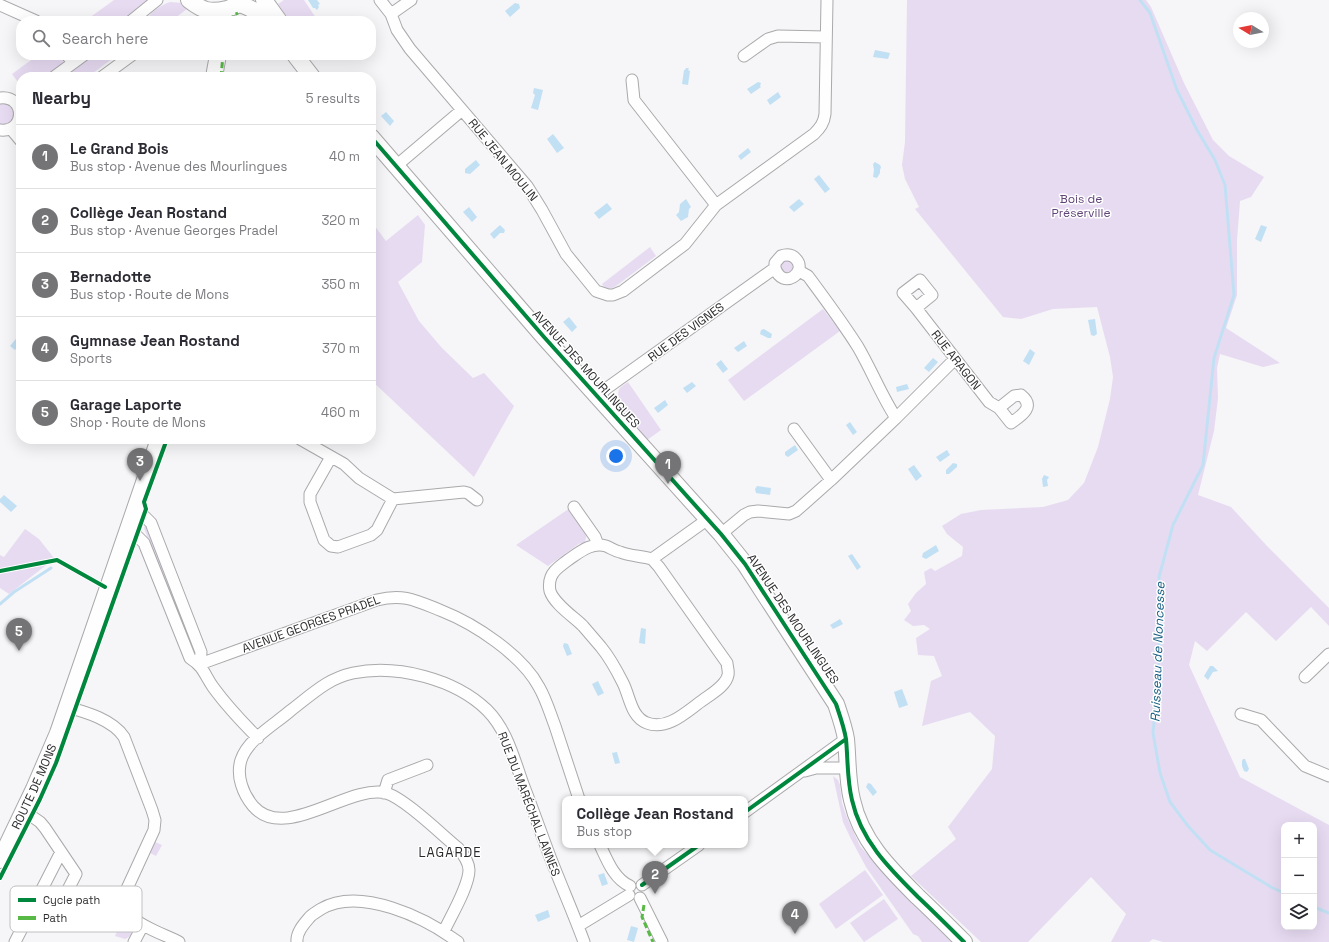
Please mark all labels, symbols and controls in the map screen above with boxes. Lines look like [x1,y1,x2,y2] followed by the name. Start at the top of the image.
[1233,12,1269,48] north arrow
[16,16,376,60] search box
[30,27,52,49] icon: search
[62,29,148,48] text: Search here
[32,87,91,109] text: Nearby
[306,90,360,107] text: 5 results
[465,115,541,205] street label: RUE JEAN MOULIN
[70,139,169,158] text: Le Grand Bois
[42,148,48,165] text: 1
[329,148,360,165] text: 40 m
[70,158,287,175] text: Bus stop · Avenue des Mourlingues
[1052,191,1110,221] park label: Bois de Préserville
[70,203,227,222] text: Collège Jean Rostand
[41,212,49,229] text: 2
[321,212,360,229] text: 320 m
[70,222,278,239] text: Bus stop · Avenue Georges Pradel
[70,267,151,286] text: Bernadotte
[41,276,49,293] text: 3
[322,276,360,293] text: 350 m
[70,286,229,303] text: Bus stop · Route de Mons
[645,299,727,365] street label: RUE DES VIGNES
[529,307,643,431] street label: AVENUE DES MOURLINGUES
[928,327,984,393] street label: RUE ARAGON
[70,331,240,350] text: Gymnase Jean Rostand
[41,340,49,357] text: 4
[322,340,360,357] text: 370 m
[70,350,112,367] text: Sports
[70,395,182,414] text: Garage Laporte
[41,404,49,421] text: 5
[321,404,360,421] text: 460 m
[70,414,206,431] text: Shop · Route de Mons
[606,446,626,466] your location
[127,448,153,481] pin: 3
[655,451,681,484] pin: 1
[743,551,843,687] street label: AVENUE DES MOURLINGUES
[1147,580,1168,722] water label: Ruisseau de Noncesse
[240,591,383,656] street label: AVENUE GEORGES PRADEL
[6,618,32,651] pin: 5
[494,730,564,878] street label: RUE DU MARÉCHAL LANNES
[8,741,60,832] street label: ROUTE DE MONS
[562,796,748,848] popup
[576,804,734,823] text: Collège Jean Rostand
[1281,822,1317,930] map controls
[1281,822,1317,858] button: +
[576,823,632,840] text: Bus stop
[418,844,482,861] district label: LAGARDE
[1281,858,1317,894] button: −
[642,861,668,894] pin: 2
[10,886,142,932] legend
[43,893,100,907] text: Cycle path
[1281,894,1317,930] button: layers
[782,901,808,934] pin: 4
[43,911,67,925] text: Path

